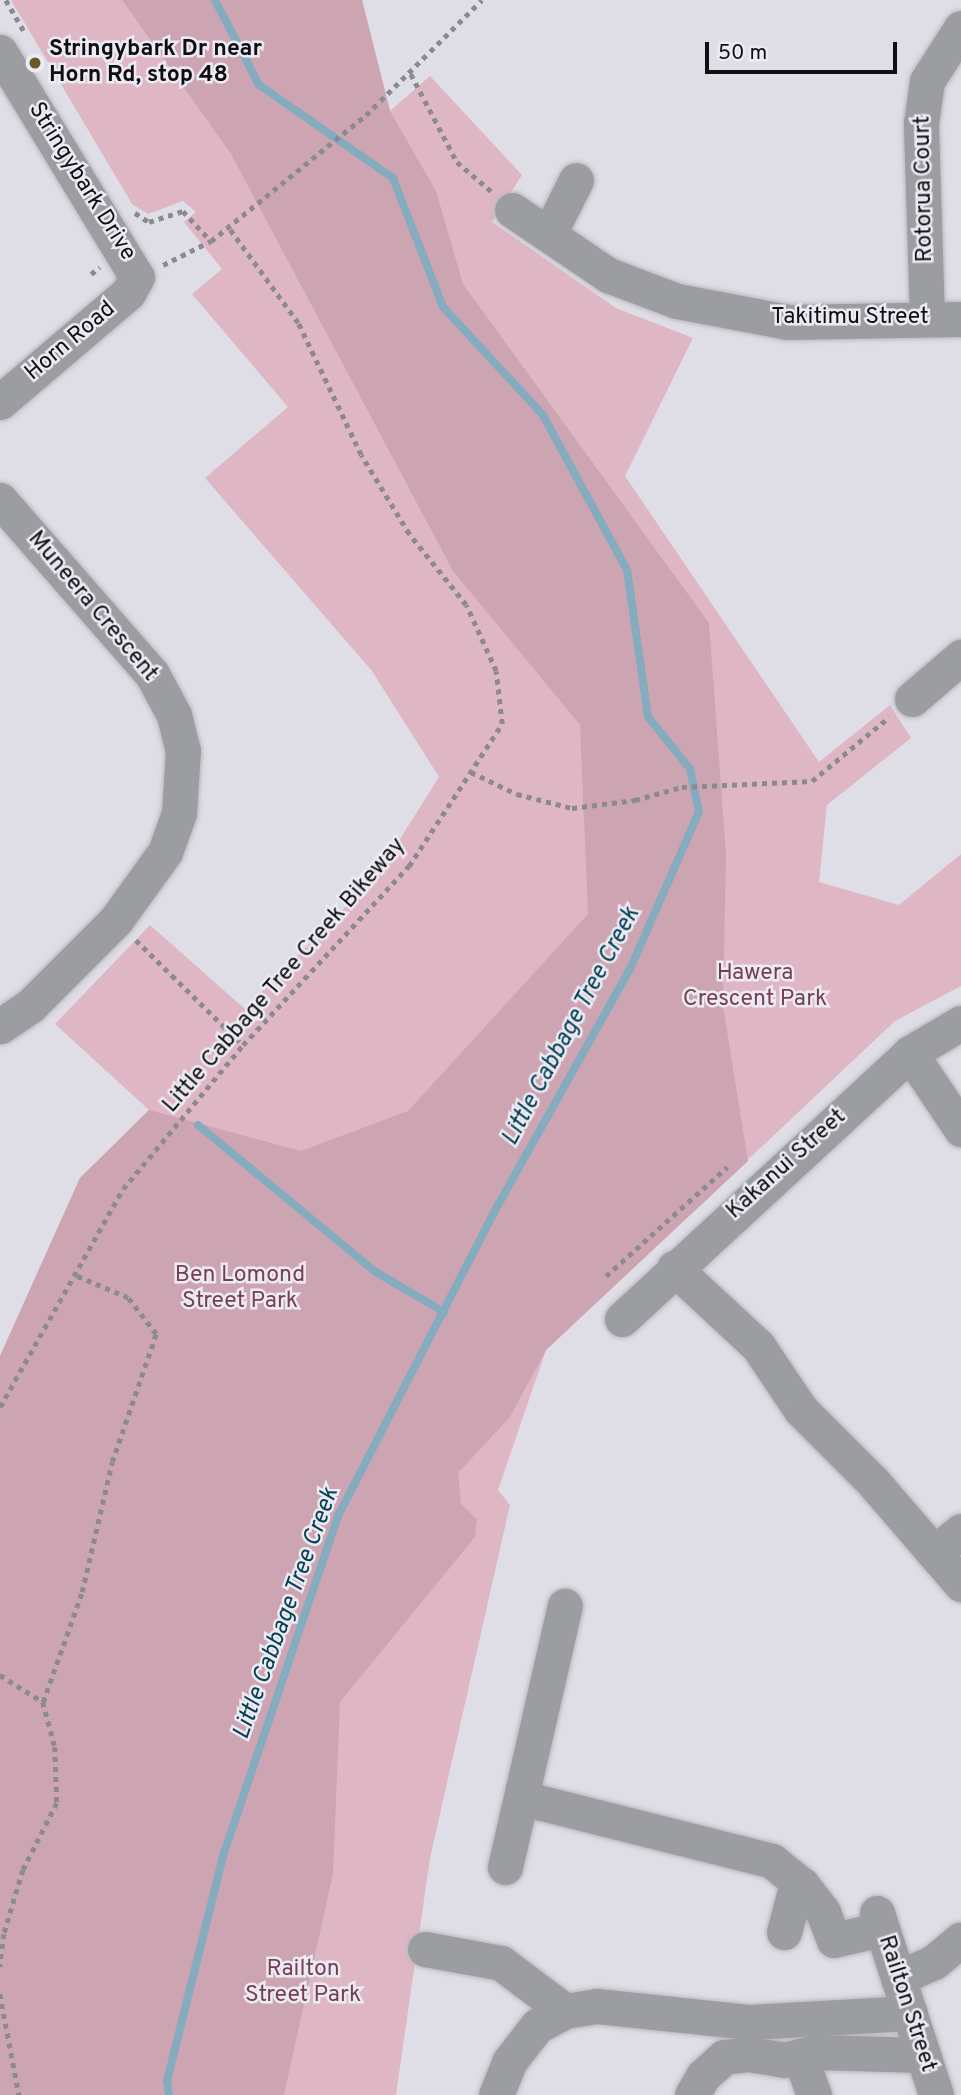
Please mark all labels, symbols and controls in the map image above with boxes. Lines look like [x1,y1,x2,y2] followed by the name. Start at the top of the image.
[709,28,902,72] scale bar
[49,36,262,90] place label: Stringybark Dr near Horn Rd, stop 48
[718,40,767,67] text: 50 m
[27,55,43,71] marker: Stringybark Dr near Horn Rd, stop 48
[21,98,141,266] street label: Stringybark Drive
[910,115,940,263] street label: Rotorua Court
[20,296,122,388] street label: Horn Road
[771,304,929,332] street label: Takitimu Street
[21,526,163,688] street label: Muneera Crescent
[158,832,412,1120] street label: Little Cabbage Tree Creek Bikeway
[497,903,647,1151] water label: Little Cabbage Tree Creek
[683,960,827,1014] park label: Hawera Crescent Park
[721,1104,853,1226] street label: Kakanui Street
[175,1262,305,1316] park label: Ben Lomond Street Park
[228,1484,346,1744] water label: Little Cabbage Tree Creek
[871,1932,941,2076] street label: Railton Street
[245,1956,361,2010] park label: Railton Street Park

